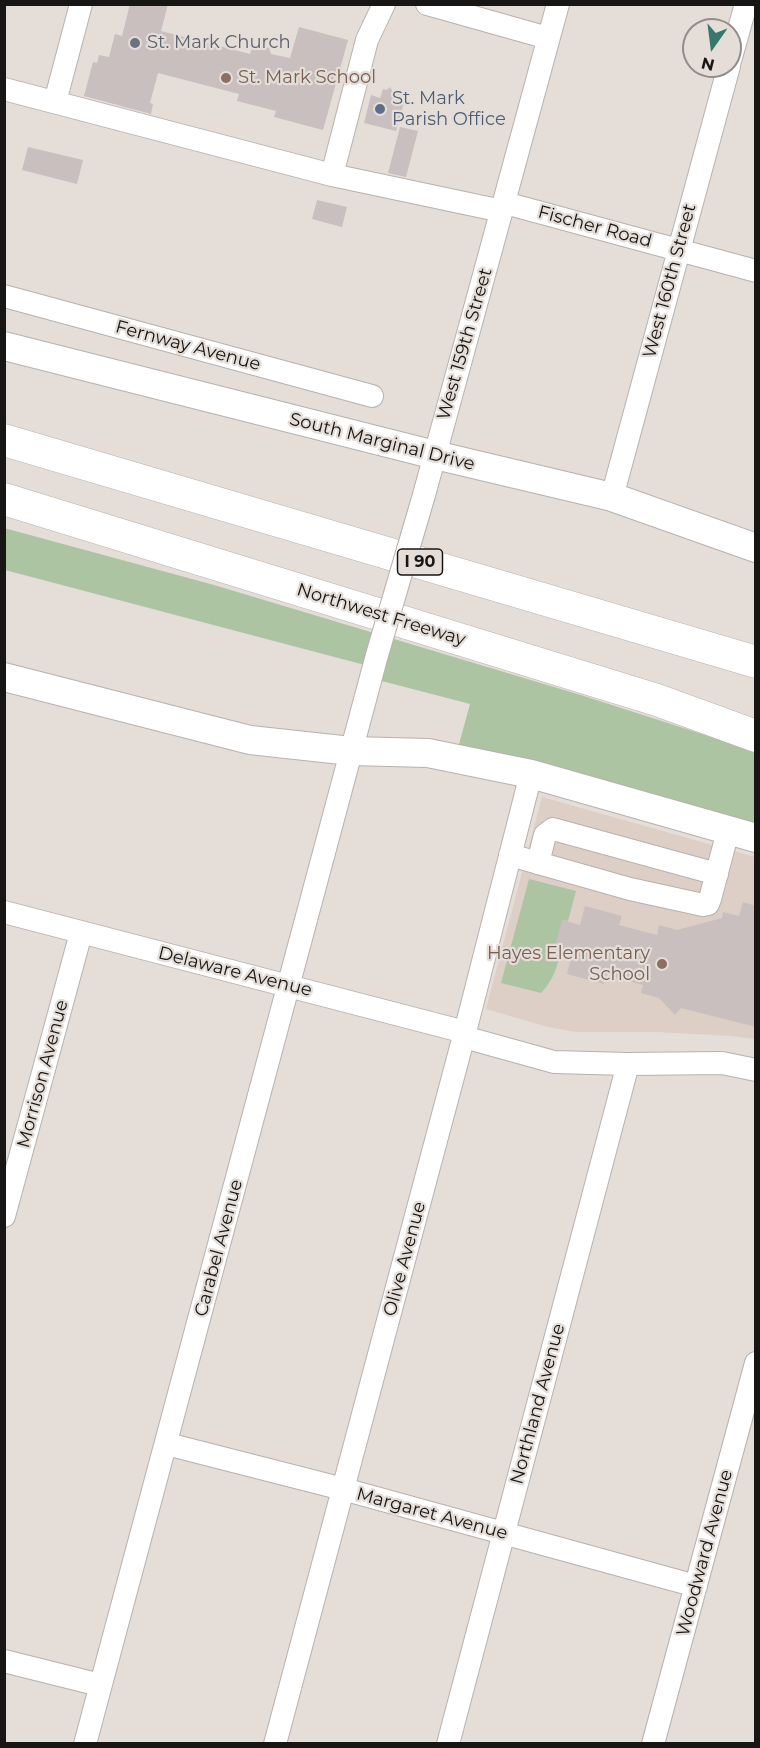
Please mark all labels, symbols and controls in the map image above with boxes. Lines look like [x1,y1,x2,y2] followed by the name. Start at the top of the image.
[682,18,742,78] north arrow
[147,32,291,54] place label: St. Mark Church
[128,36,142,50] marker: St. Mark Church
[699,53,717,75] text: N
[238,67,376,89] place label: St. Mark School
[219,71,233,85] marker: St. Mark School
[392,88,506,130] place label: St. Mark Parish Office
[373,102,387,116] marker: St. Mark Parish Office
[536,201,654,253] street label: Fischer Road
[639,201,701,361] street label: West 160th Street
[433,266,497,422] street label: West 159th Street
[113,316,263,376] street label: Fernway Avenue
[287,409,477,475] street label: South Marginal Drive
[398,549,442,575] road number: I 90
[294,579,468,651] street label: Northwest Freeway
[156,942,314,1002] street label: Delaware Avenue
[487,943,650,986] place label: Hayes Elementary School
[655,957,669,971] marker: Hayes Elementary School
[13,998,73,1150] street label: Morrison Avenue
[190,1177,248,1319] street label: Carabel Avenue
[379,1199,431,1319] street label: Olive Avenue
[506,1321,570,1487] street label: Northland Avenue
[672,1467,738,1639] street label: Woodward Avenue
[354,1483,510,1545] street label: Margaret Avenue

